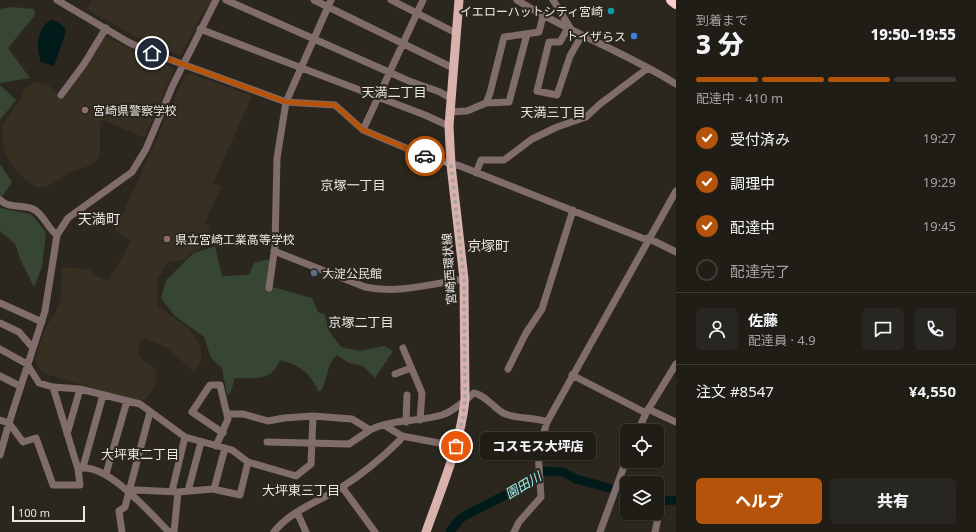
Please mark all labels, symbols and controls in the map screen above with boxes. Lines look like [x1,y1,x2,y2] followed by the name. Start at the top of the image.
[460,3,603,20] place label: イエローハットシティ宮崎
[606,6,616,16] marker: イエローハットシティ宮崎
[696,11,748,29] text: 到着まで
[871,24,956,44] text: 19:50–19:55
[696,26,744,62] text: 3 分
[566,28,626,45] place label: トイザらス
[629,31,639,41] marker: トイザらス
[135,36,169,70] pin
[141,42,163,64] icon: home
[361,83,427,101] district label: 天満二丁目
[696,89,783,107] text: 配達中 · 410 m
[93,102,177,119] place label: 宮崎県警察学校
[520,103,586,121] district label: 天満三丁目
[80,105,90,115] marker: 宮崎県警察学校
[696,127,718,149] icon: check
[730,129,790,149] text: 受付済み
[923,129,956,147] text: 19:27
[405,136,445,176] courier
[414,145,436,167] icon: car
[696,171,718,193] icon: check
[730,173,775,193] text: 調理中
[923,173,956,191] text: 19:29
[320,176,386,194] district label: 京塚一丁目
[78,209,120,228] district label: 天満町
[696,215,718,237] icon: check
[730,217,775,237] text: 配達中
[923,217,956,235] text: 19:45
[175,231,295,248] place label: 県立宮崎工業高等学校
[438,232,460,306] street label: 宮崎西環状線
[162,234,172,244] marker: 県立宮崎工業高等学校
[467,236,509,255] district label: 京塚町
[730,261,790,281] text: 配達完了
[322,265,382,282] place label: 大淀公民館
[309,268,319,278] marker: 大淀公民館
[696,308,738,350] button: person
[862,308,904,350] button: chat
[914,308,956,350] button: phone
[748,310,778,330] text: 佐藤
[328,313,394,331] district label: 京塚二丁目
[748,331,816,349] text: 配達員 · 4.9
[696,381,774,401] text: 注文 #8547
[909,381,956,401] text: ¥4,550
[620,424,664,520] map controls
[620,424,664,468] button: locate
[439,429,473,463] pin
[480,432,596,460] callout: コスモス大坪店
[445,435,467,457] icon: bag
[492,437,584,455] text: コスモス大坪店
[101,445,179,463] district label: 大坪東二丁目
[502,466,546,503] water label: 園田川
[620,476,664,520] button: layers
[696,478,822,524] button: ヘルプ
[830,478,956,524] button: 共有
[262,481,340,499] district label: 大坪東三丁目
[12,504,85,523] scale bar
[18,505,50,520] text: 100 m

